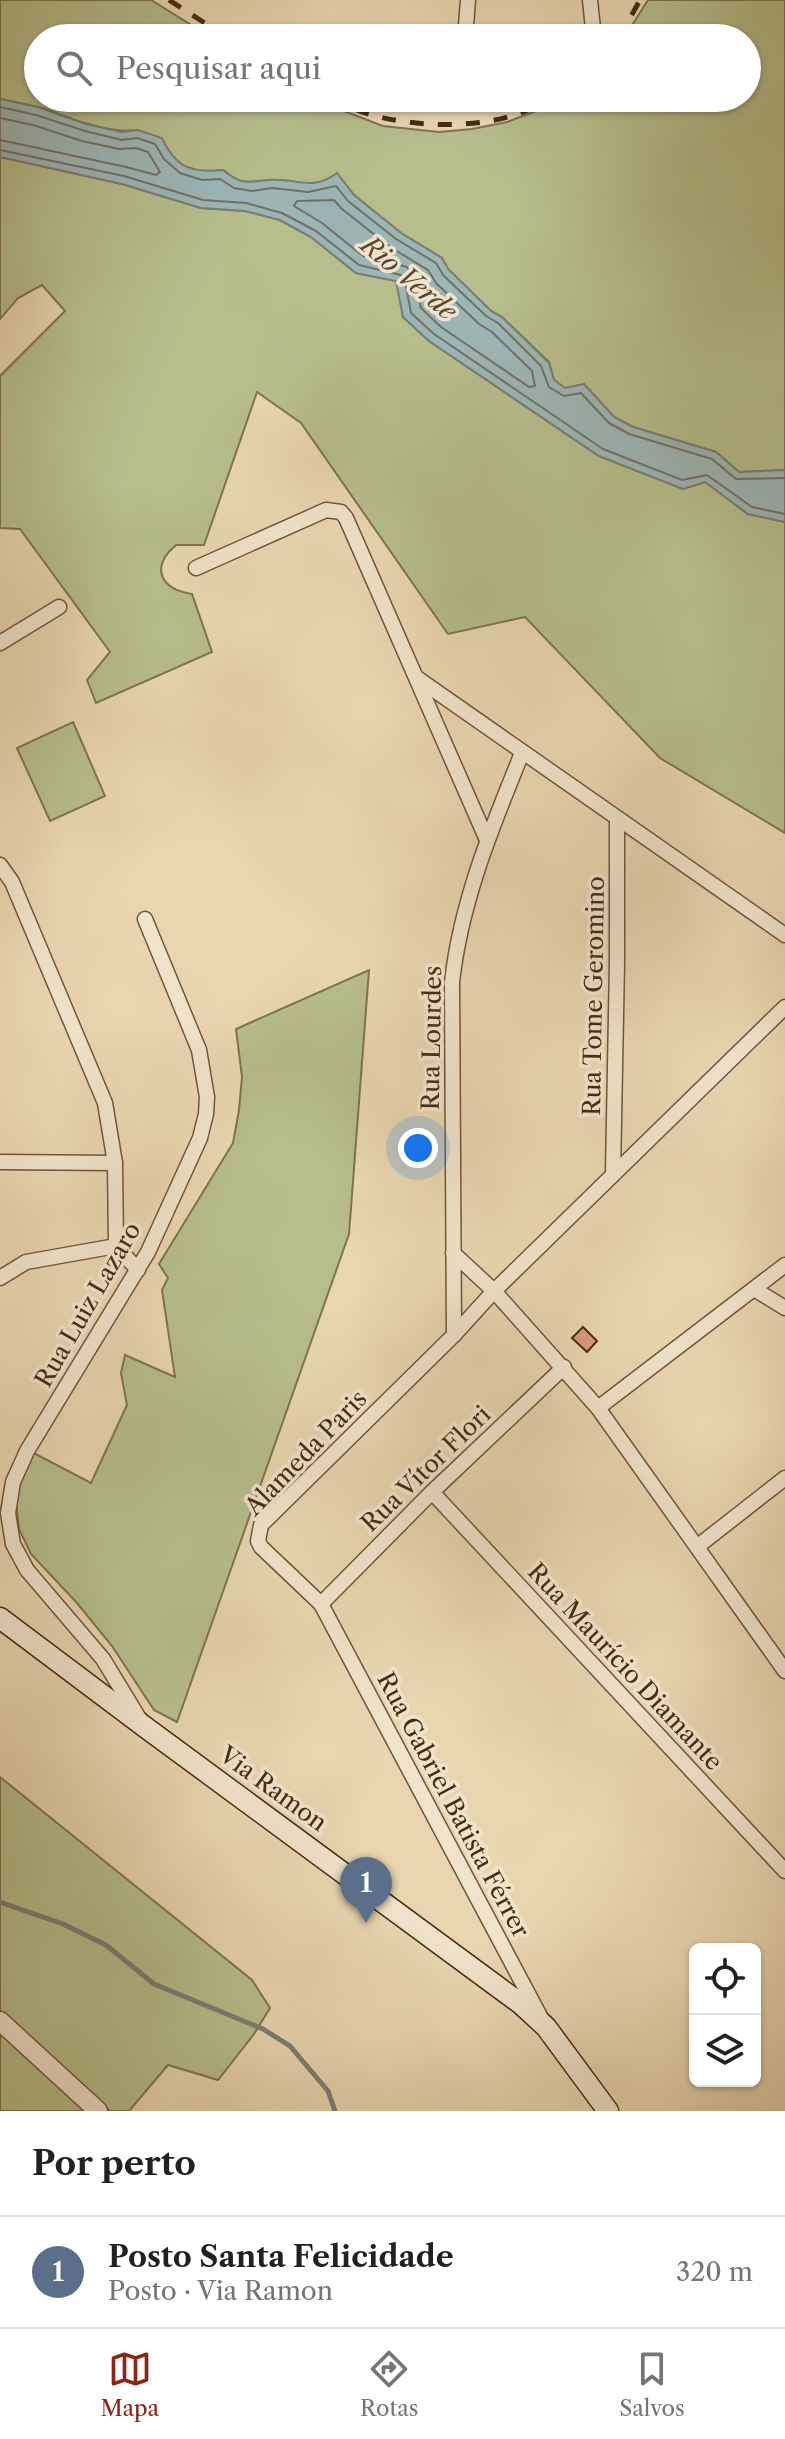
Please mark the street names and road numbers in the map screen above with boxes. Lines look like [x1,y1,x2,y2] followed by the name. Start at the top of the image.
[577,876,610,1116] street label: Rua Tome Geromino
[416,965,447,1111] street label: Rua Lourdes
[29,1217,147,1392] street label: Rua Luiz Lazaro
[238,1384,373,1522] street label: Alameda Paris
[355,1400,496,1538] street label: Rua Vítor Flori
[522,1557,729,1776] street label: Rua Maurício Diamante
[371,1667,536,1942] street label: Rua Gabriel Batista Férrer
[213,1739,333,1837] street label: Via Ramon

